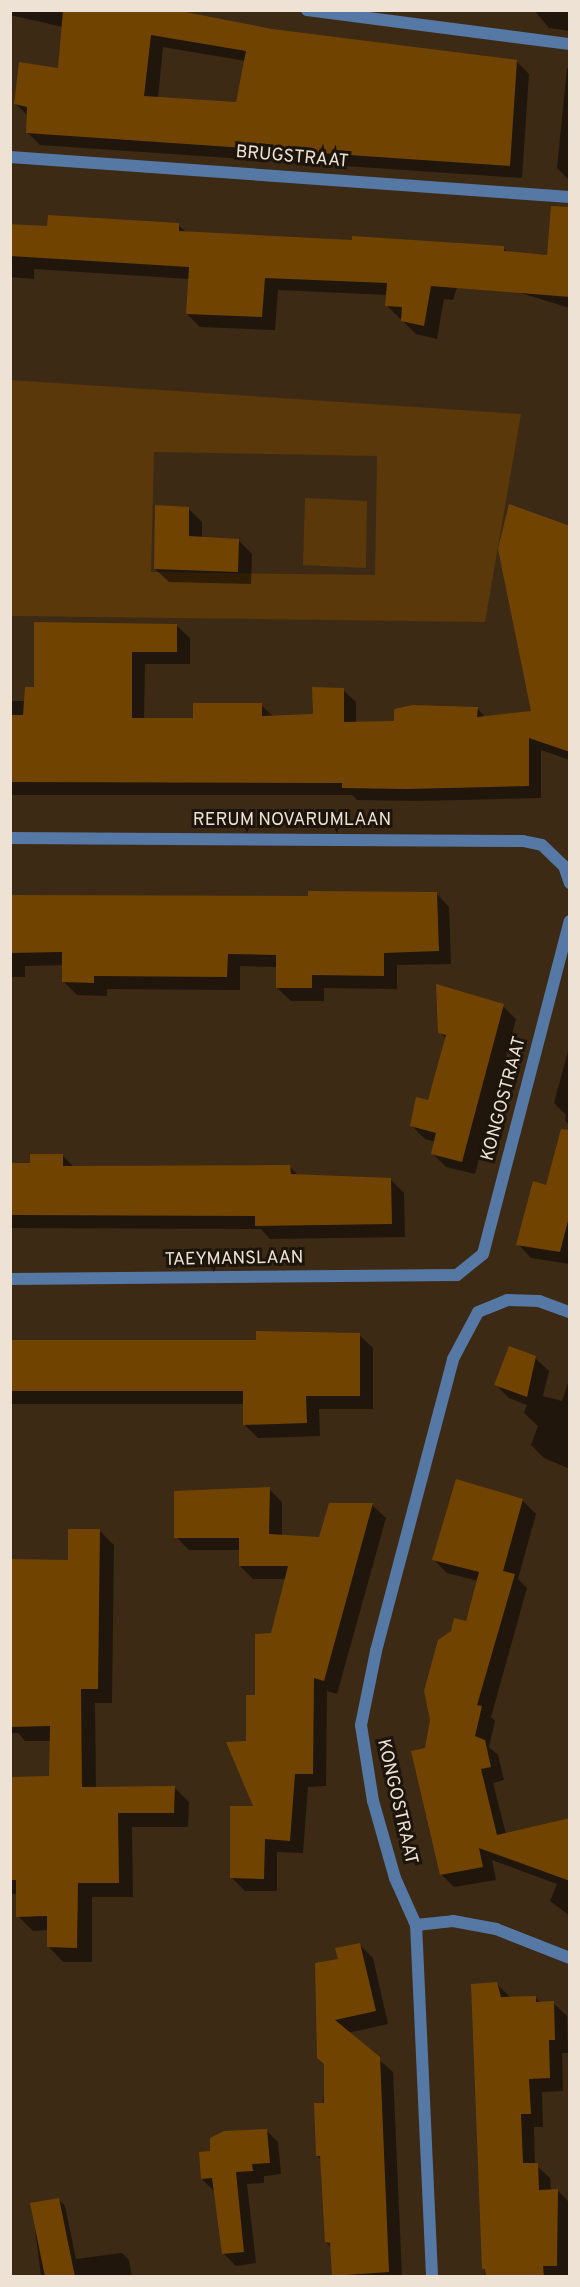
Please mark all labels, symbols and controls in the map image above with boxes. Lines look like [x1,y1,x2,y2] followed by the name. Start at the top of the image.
[235,142,349,174] street label: BRUGSTRAAT
[193,810,391,832] street label: RERUM NOVARUMLAAN
[478,1034,532,1164] street label: KONGOSTRAAT
[164,1248,304,1272] street label: TAEYMANSLAAN
[371,1737,421,1867] street label: KONGOSTRAAT

